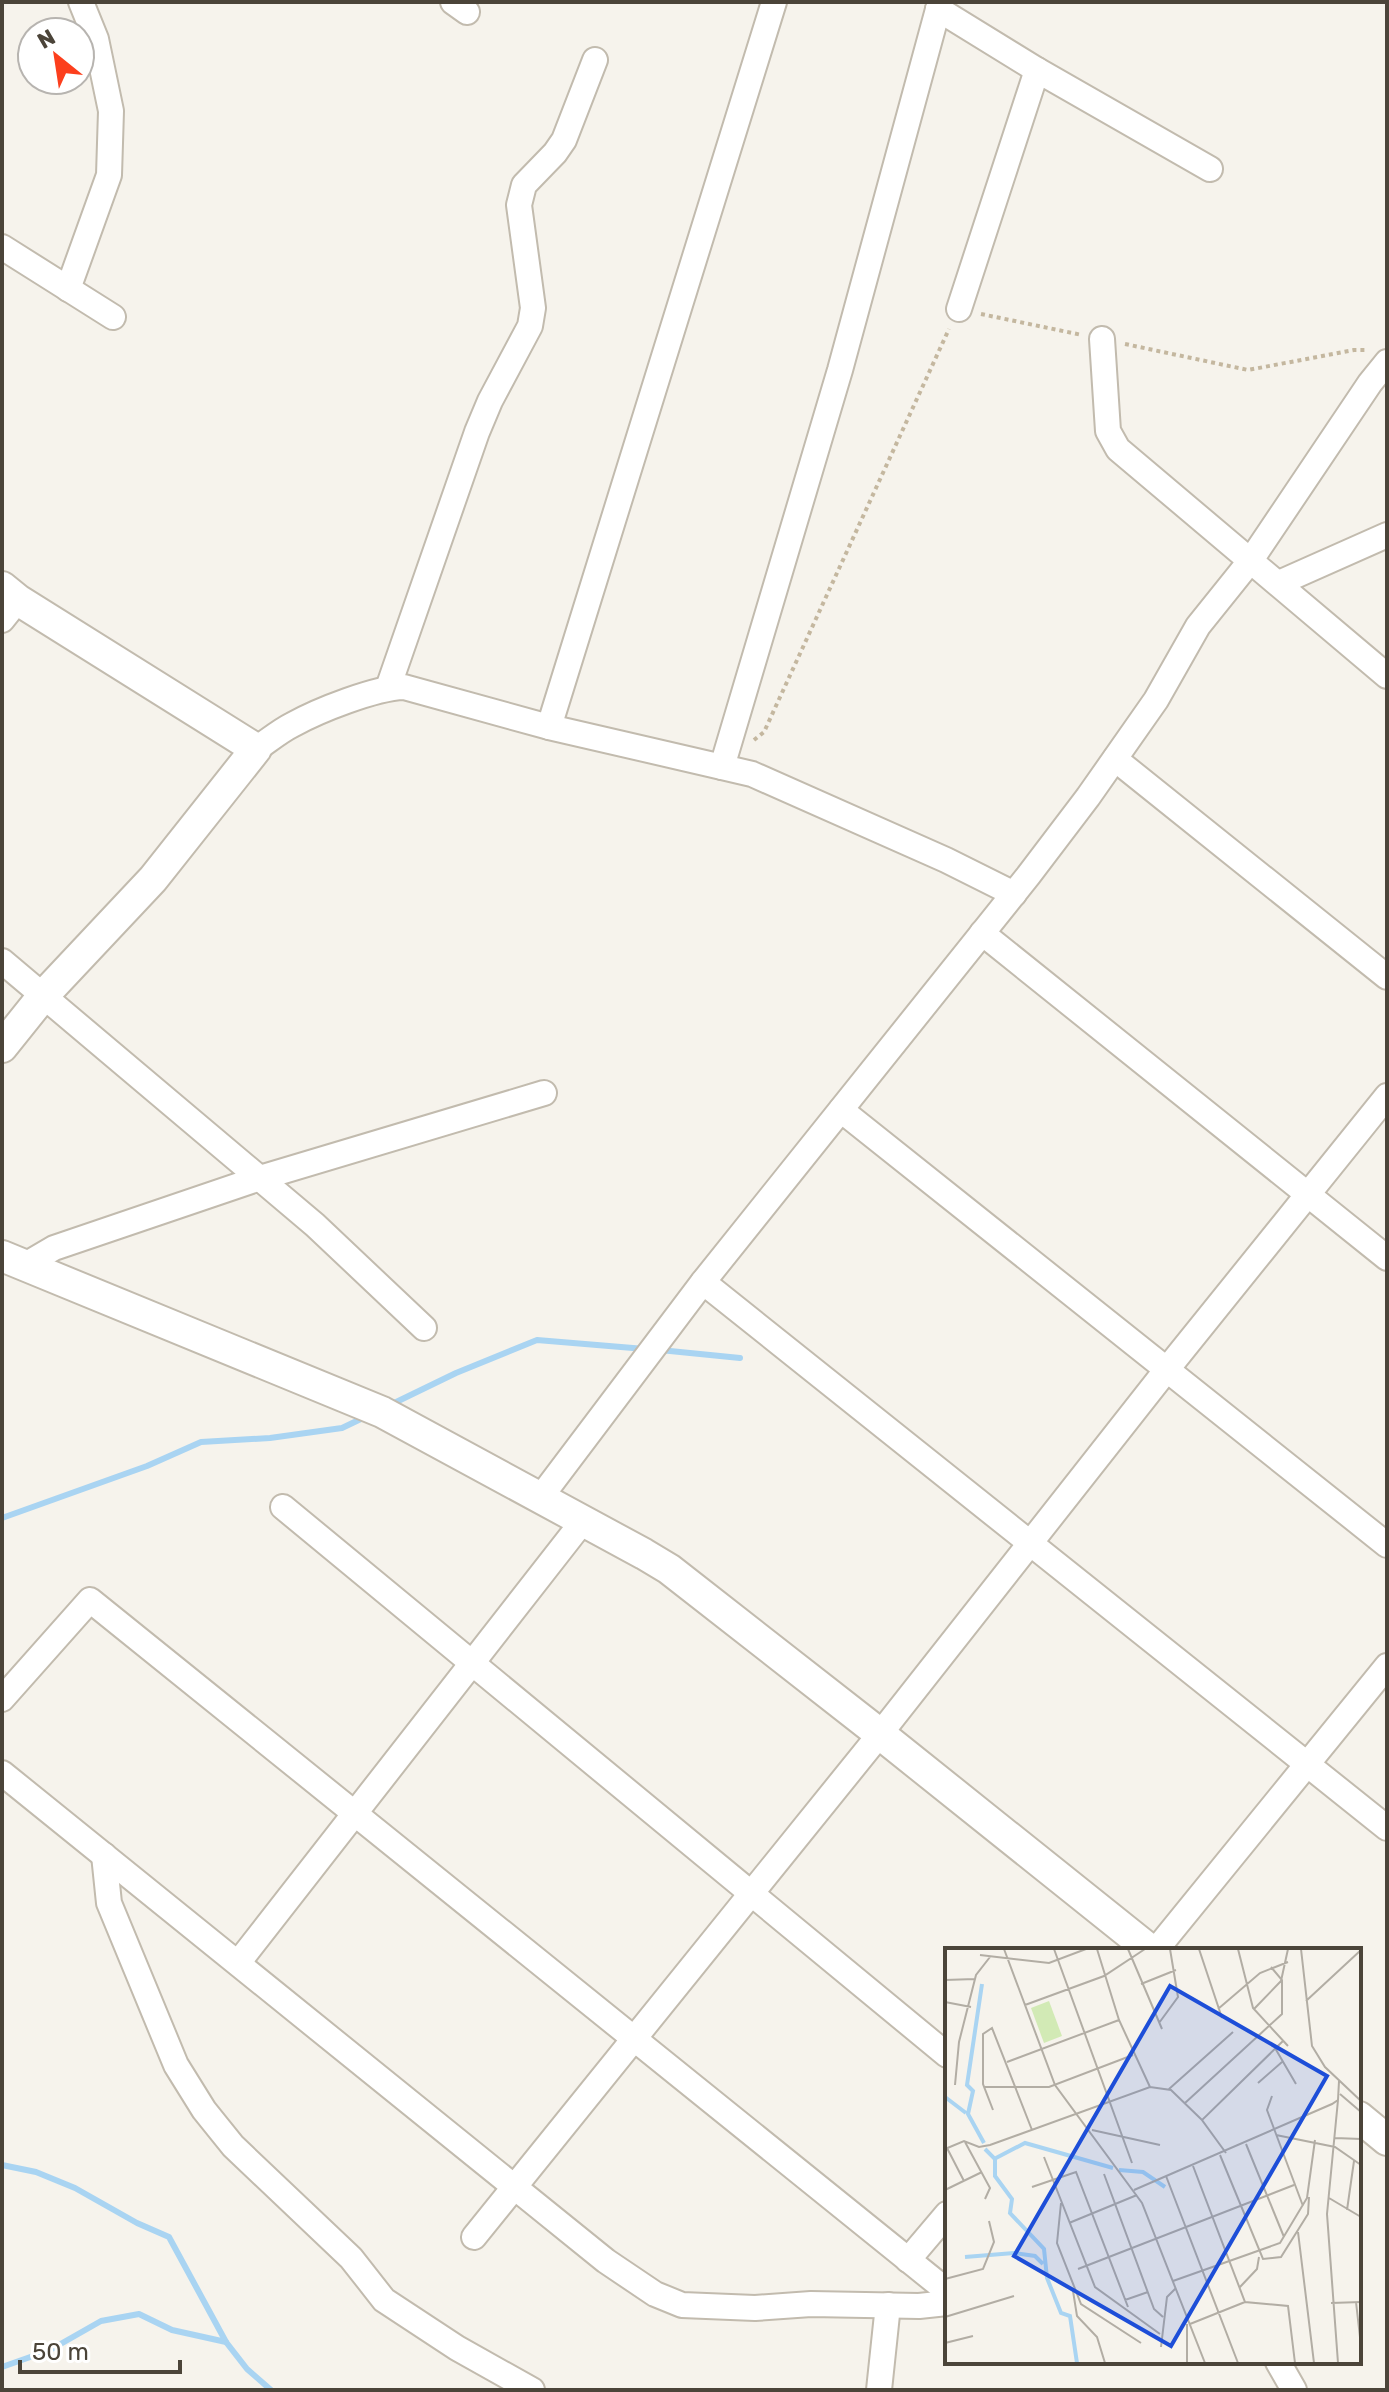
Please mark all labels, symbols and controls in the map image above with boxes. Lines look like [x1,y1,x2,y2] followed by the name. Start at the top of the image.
[16,16,96,96] north arrow
[33,23,60,55] text: N
[945,1948,1361,2364] inset map
[20,2324,180,2374] scale bar
[32,2338,89,2366] text: 50 m

